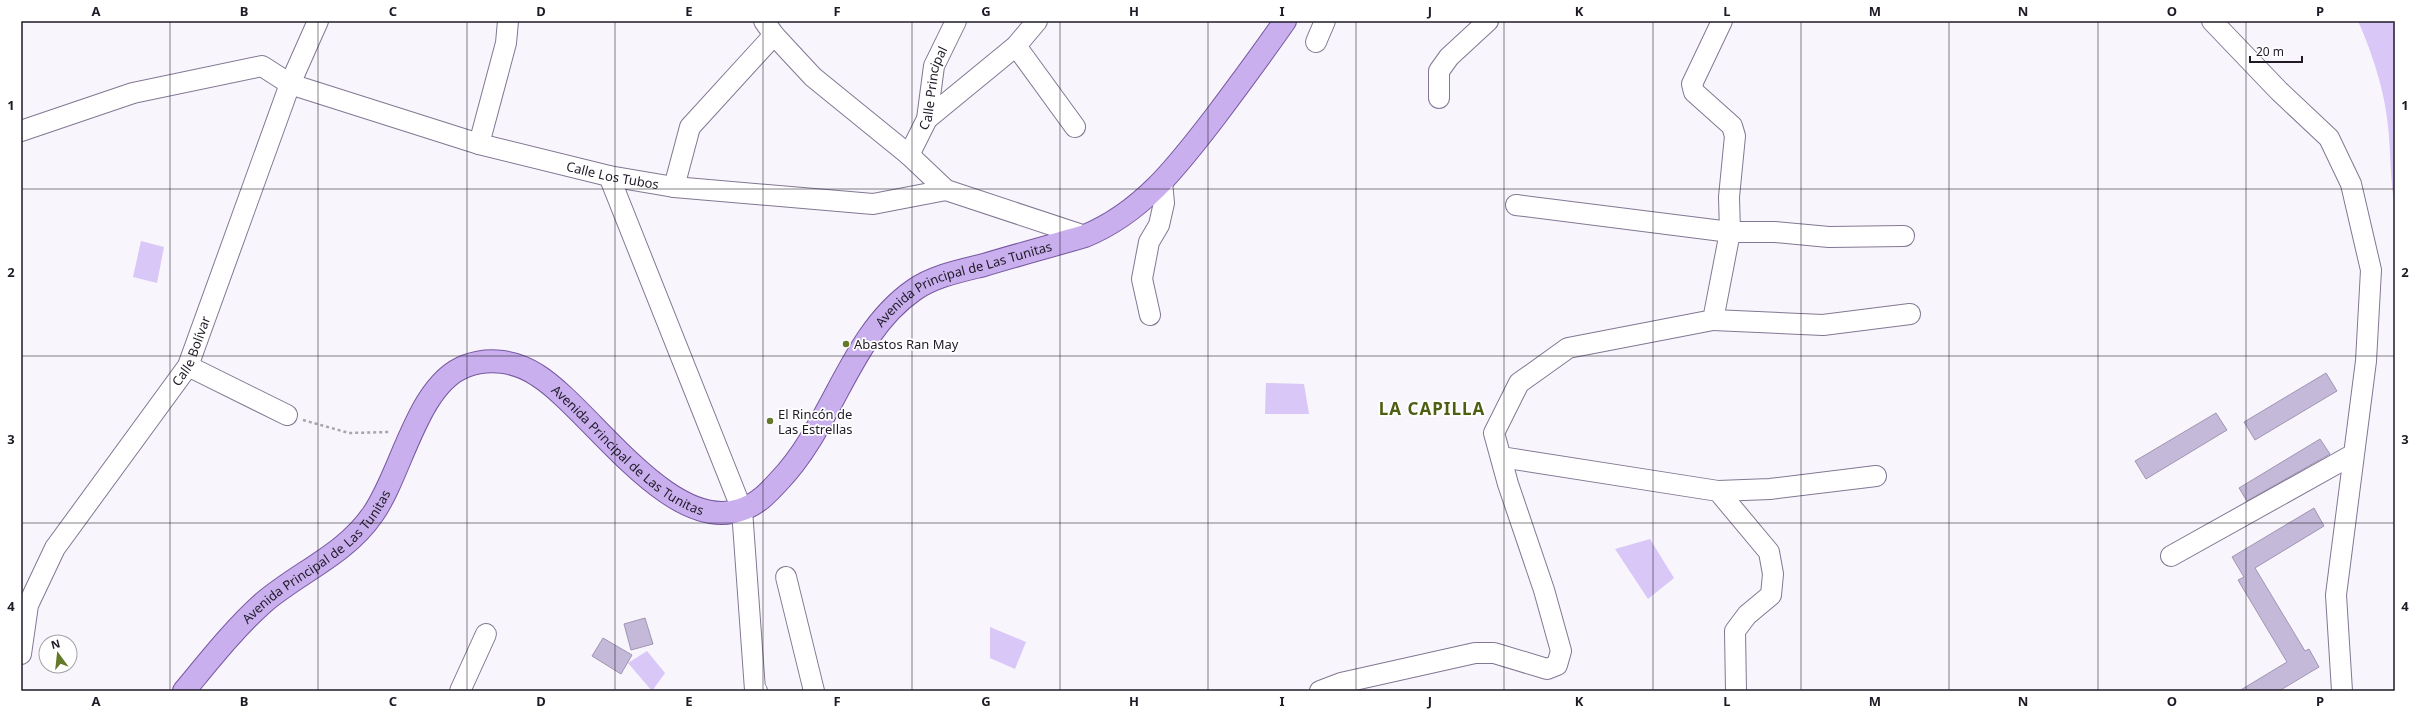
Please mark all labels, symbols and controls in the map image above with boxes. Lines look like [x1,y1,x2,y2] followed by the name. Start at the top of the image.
[92,2,101,20] text: A
[240,2,248,20] text: B
[389,2,397,20] text: C
[536,2,546,20] text: D
[685,2,693,20] text: E
[833,2,841,20] text: F
[981,2,991,20] text: G
[1129,2,1139,20] text: H
[1279,2,1285,20] text: I
[1427,2,1432,20] text: J
[1575,2,1584,20] text: K
[1723,2,1731,20] text: L
[1869,2,1881,20] text: M
[2018,2,2028,20] text: N
[2167,2,2177,20] text: O
[2316,2,2324,20] text: P
[2250,38,2302,64] scale bar
[914,43,951,133] street label: Calle Principal
[2256,43,2284,60] text: 20 m
[7,96,15,114] text: 1
[2401,96,2409,114] text: 1
[565,157,660,193] street label: Calle Los Tubos
[871,237,1054,330] street label: Avenida Principal de Las Tunitas
[7,263,15,281] text: 2
[2401,263,2409,281] text: 2
[167,313,215,390] street label: Calle Bolívar
[854,335,959,353] place label: Abastos Ran May
[841,339,851,349] marker: Abastos Ran May
[548,381,706,519] street label: Avenida Principal de Las Tunitas
[1379,397,1485,420] district label: LA CAPILLA
[778,405,853,438] place label: El Rincón de Las Estrellas
[765,416,775,426] marker: El Rincón de Las Estrellas
[7,430,15,448] text: 3
[2401,430,2409,448] text: 3
[238,487,394,627] street label: Avenida Principal de Las Tunitas
[7,597,15,615] text: 4
[2401,597,2409,615] text: 4
[38,634,78,674] north arrow
[49,635,62,652] text: N
[92,692,101,710] text: A
[240,692,248,710] text: B
[389,692,397,710] text: C
[536,692,546,710] text: D
[685,692,693,710] text: E
[833,692,841,710] text: F
[981,692,991,710] text: G
[1129,692,1139,710] text: H
[1279,692,1285,710] text: I
[1427,692,1432,710] text: J
[1575,692,1584,710] text: K
[1723,692,1731,710] text: L
[1869,692,1881,710] text: M
[2018,692,2028,710] text: N
[2167,692,2177,710] text: O
[2316,692,2324,710] text: P

